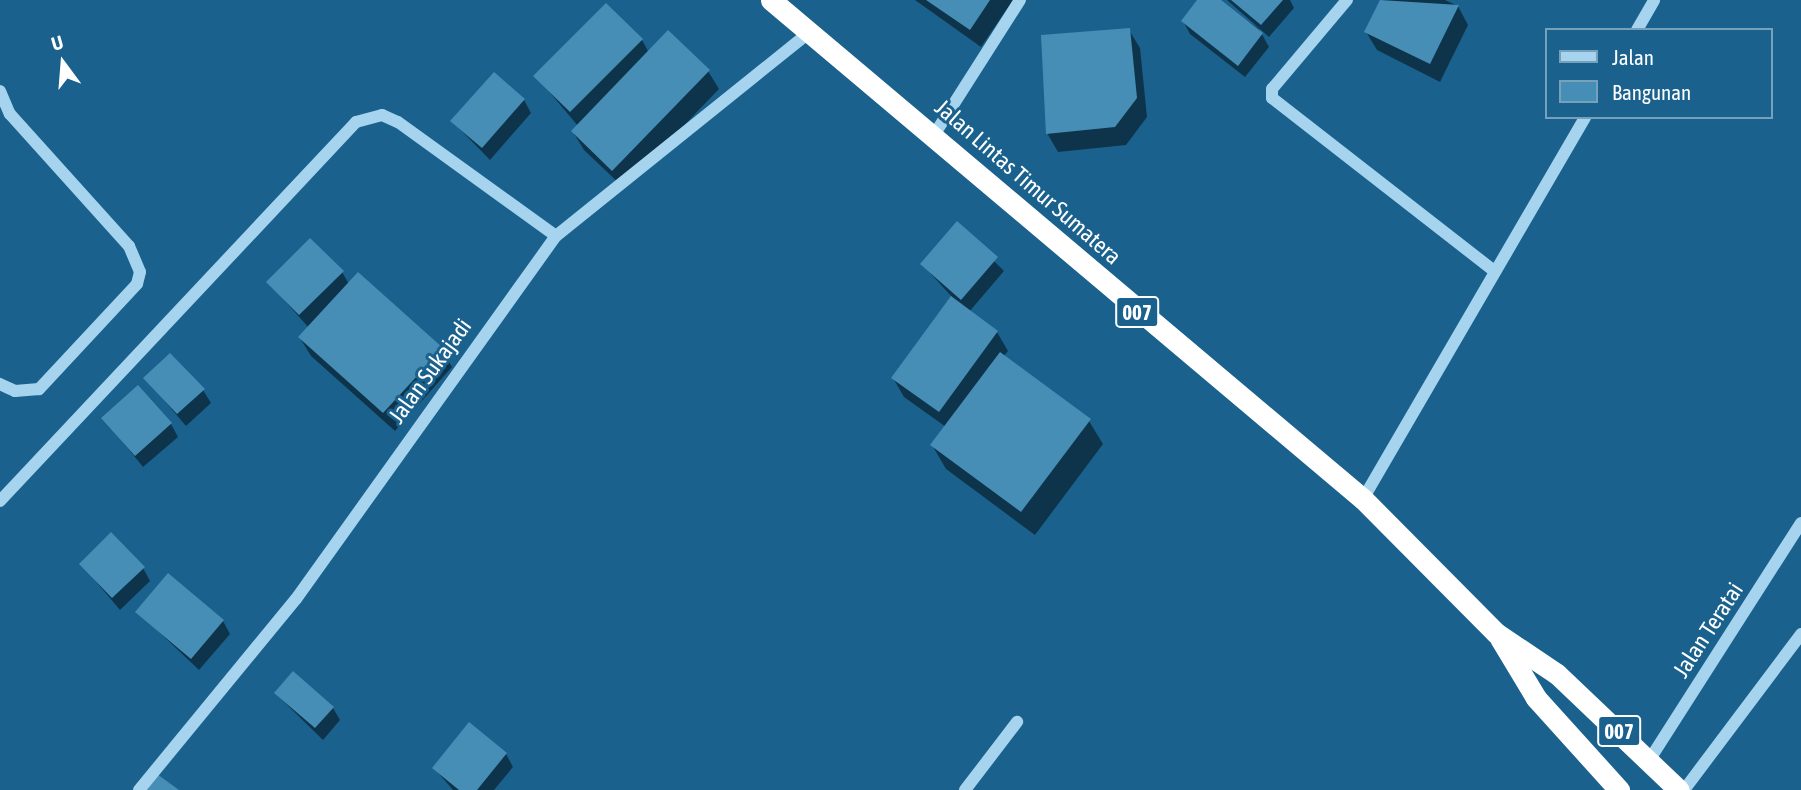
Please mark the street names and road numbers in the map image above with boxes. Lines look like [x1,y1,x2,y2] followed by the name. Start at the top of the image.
[929,94,1127,270] street label: Jalan Lintas Timur Sumatera
[1114,294,1160,330] road number: 007
[383,313,477,429] street label: Jalan Sukajadi
[1667,577,1749,683] street label: Jalan Teratai
[1596,714,1642,748] road number: 007

